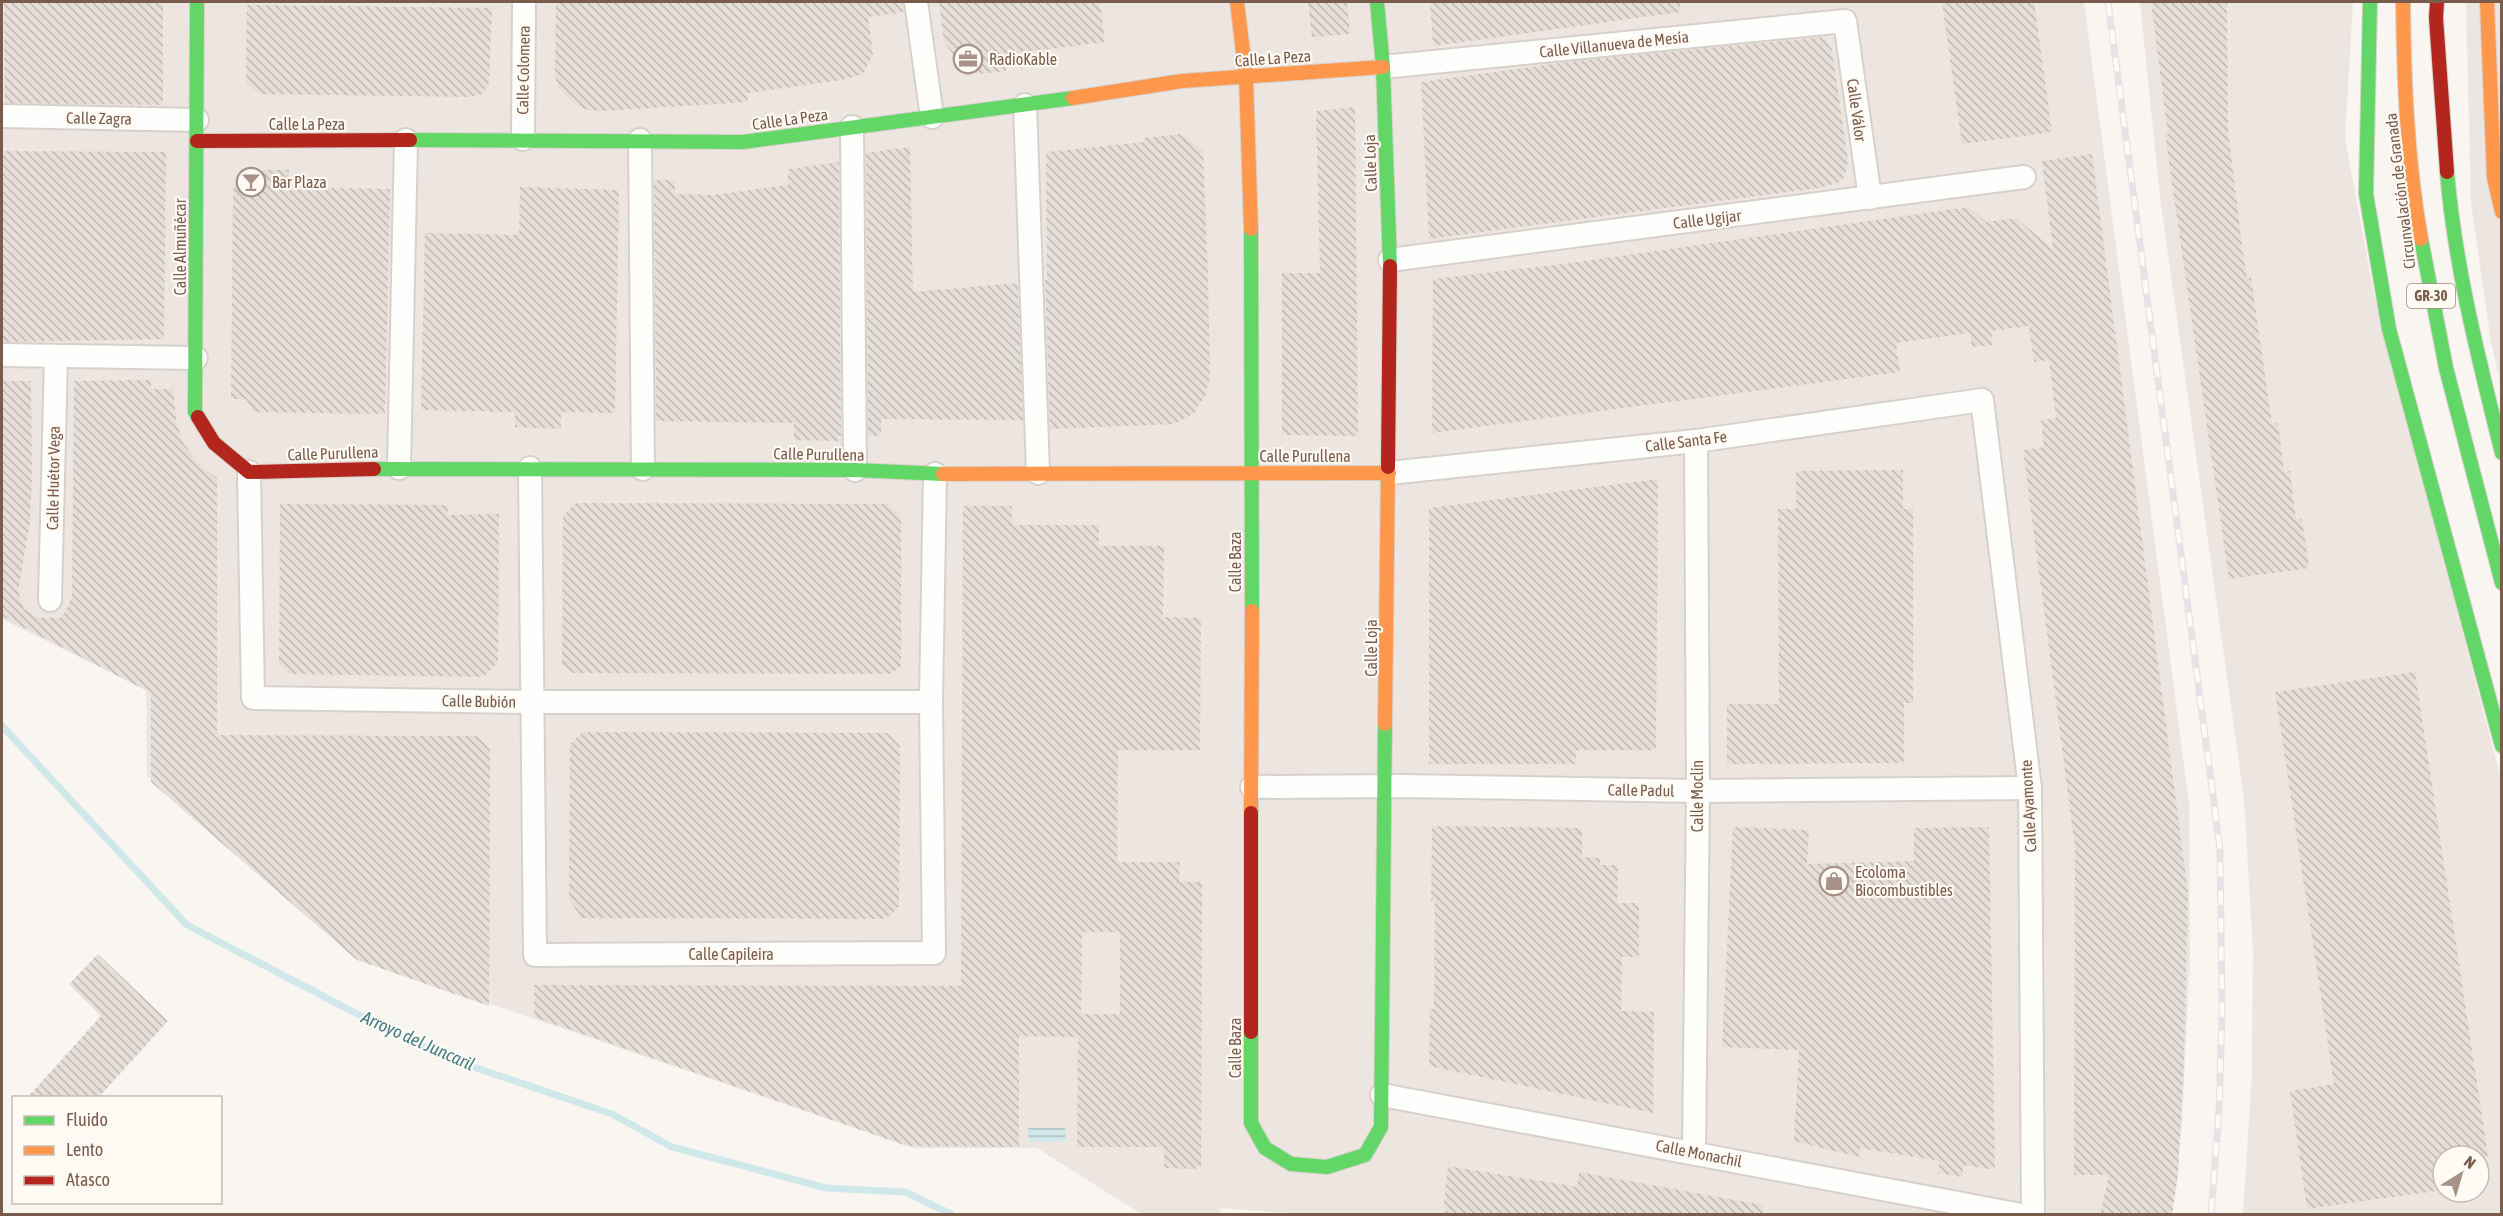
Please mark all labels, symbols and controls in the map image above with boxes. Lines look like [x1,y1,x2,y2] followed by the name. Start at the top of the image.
[513,25,533,115] street label: Calle Colomera
[1538,27,1690,61] street label: Calle Villanueva de Mesía
[952,43,984,75] office icon: RadioKable
[1234,46,1312,70] street label: Calle La Peza
[989,50,1057,68] place label: RadioKable
[1844,77,1870,143] street label: Calle Válor
[751,105,829,133] street label: Calle La Peza
[66,108,132,129] street label: Calle Zagra
[2381,112,2419,270] street label: Circunvalación de Granada
[269,115,345,133] street label: Calle La Peza
[1360,134,1381,192] street label: Calle Loja
[235,166,267,198] bar icon: Bar Plaza
[272,173,327,191] place label: Bar Plaza
[171,198,189,295] street label: Calle Almuñécar
[1672,206,1742,233] street label: Calle Ugíjar
[2407,284,2455,308] road number: GR-30
[43,426,64,530] street label: Calle Huétor Vega
[1644,427,1728,455] street label: Calle Santa Fe
[287,442,379,464] street label: Calle Purullena
[773,444,865,464] street label: Calle Purullena
[1259,447,1351,465] street label: Calle Purullena
[1226,532,1244,592] street label: Calle Baza
[1362,619,1381,677] street label: Calle Loja
[442,691,516,711] street label: Calle Bubión
[2017,759,2040,853] street label: Calle Ayamonte
[1688,760,1706,832] street label: Calle Moclín
[1607,780,1675,800] street label: Calle Padul
[1855,863,1953,899] place label: Ecoloma Biocombustibles
[1818,865,1850,897] shop icon: Ecoloma Biocombustibles
[688,945,774,964] street label: Calle Capileira
[357,1006,478,1075] water label: Arroyo del Juncaril
[1226,1018,1244,1078] street label: Calle Baza
[12,1096,222,1204] legend
[66,1109,108,1130] text: Fluido
[1654,1136,1744,1170] street label: Calle Monachil
[66,1139,103,1160] text: Lento
[2431,1144,2491,1204] north arrow
[2461,1152,2479,1172] text: N
[66,1169,110,1190] text: Atasco

